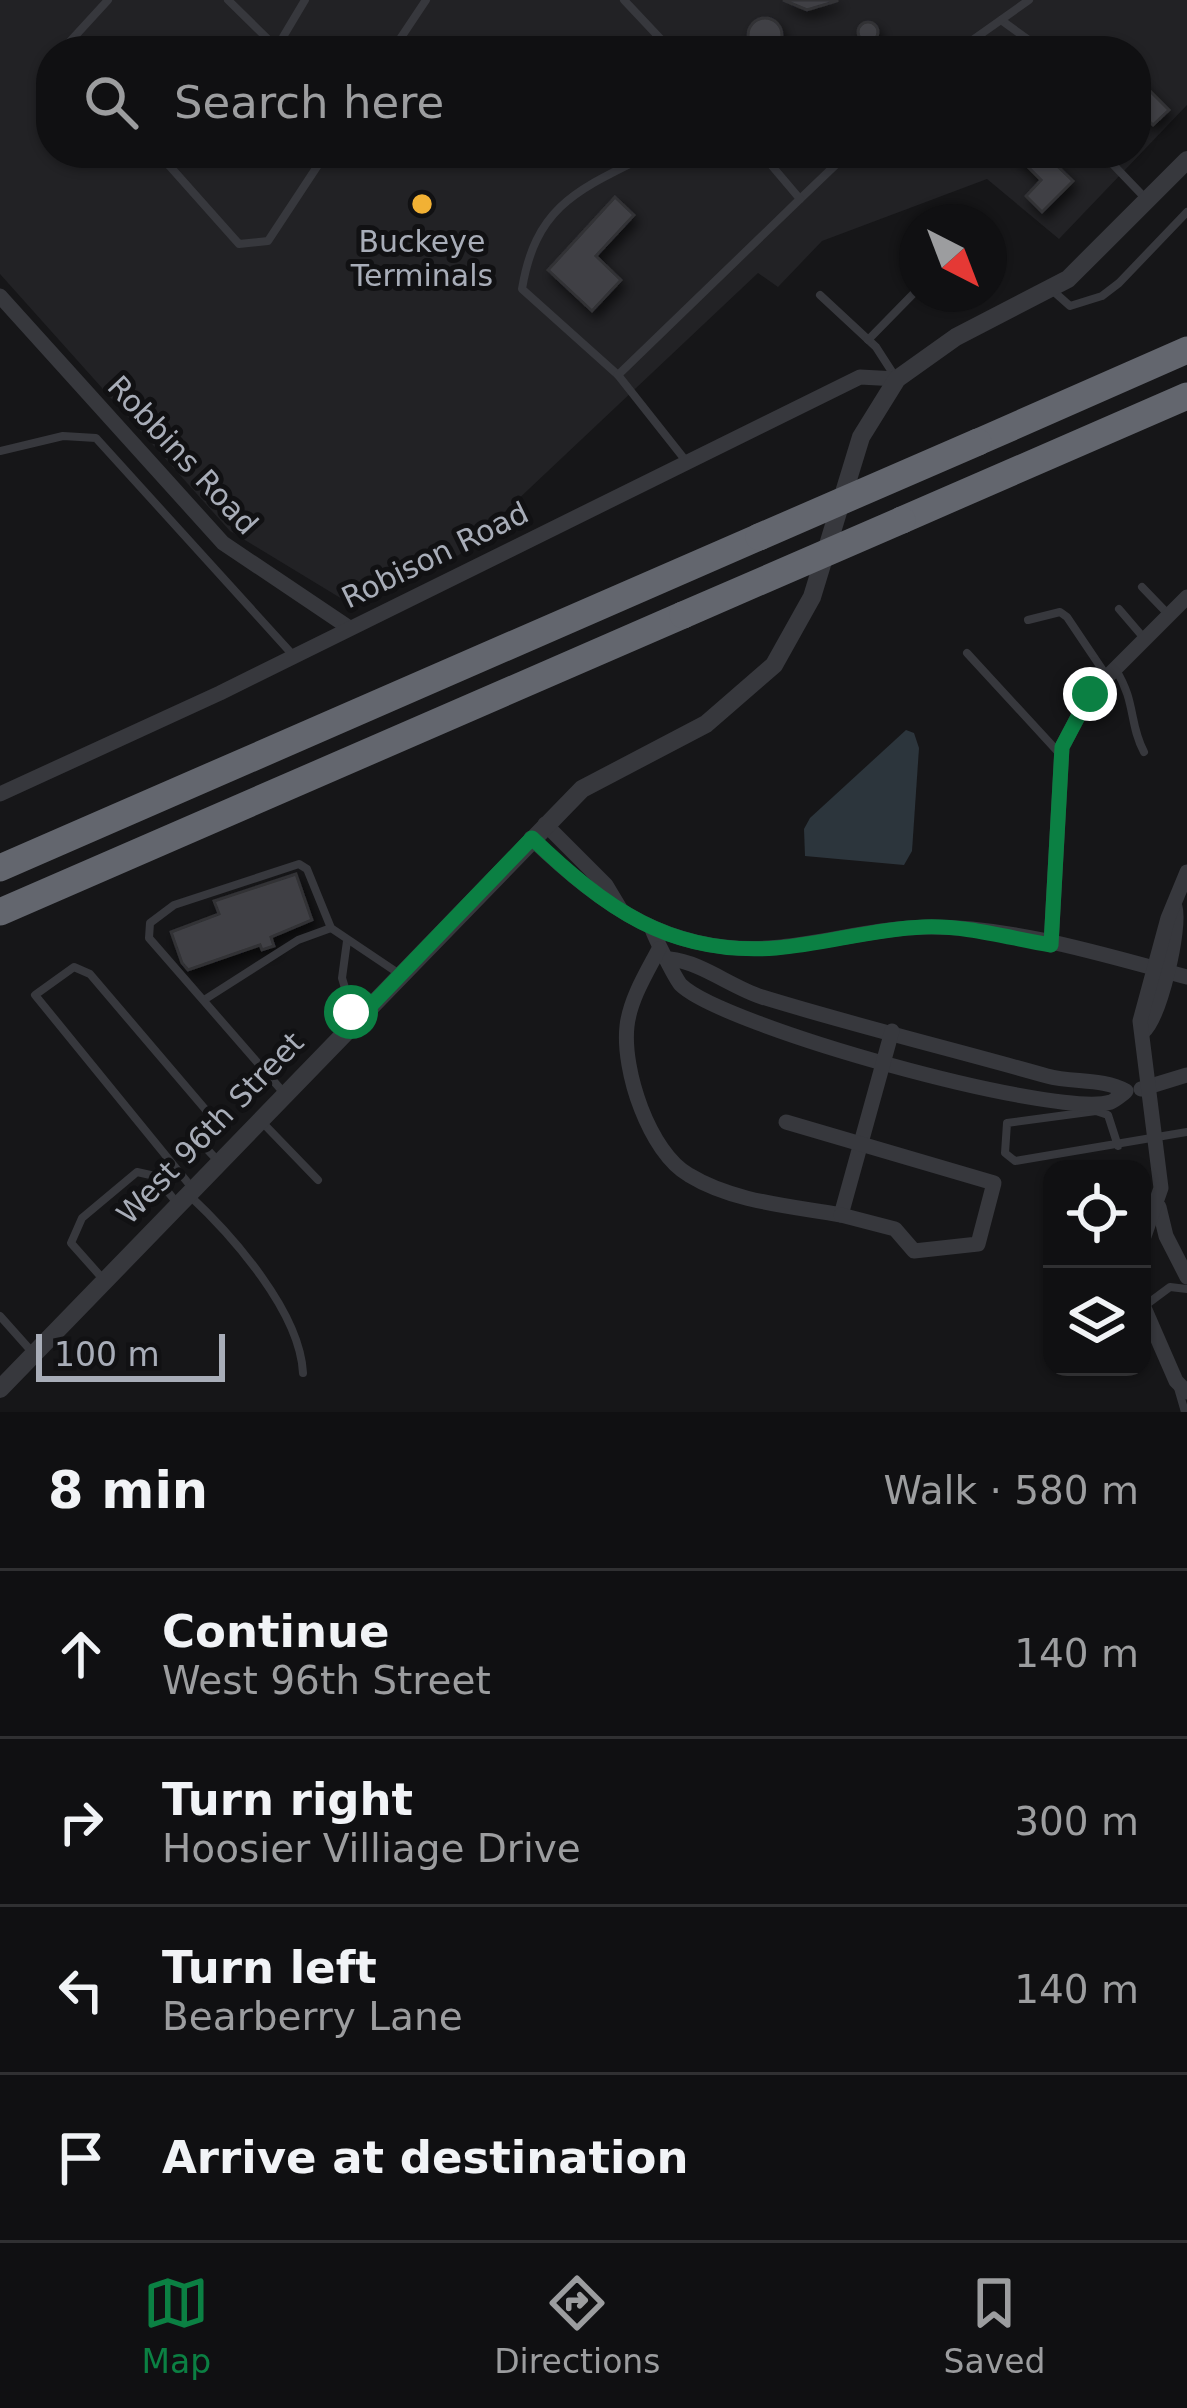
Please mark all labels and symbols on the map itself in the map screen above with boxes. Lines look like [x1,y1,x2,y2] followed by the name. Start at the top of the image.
[409,191,435,217] marker: Buckeye Terminals
[899,204,1007,312] north arrow
[350,224,493,293] place label: Buckeye Terminals
[101,369,265,541] street label: Robbins Road
[336,495,534,615] street label: Robison Road
[1063,667,1117,721] route end
[324,985,378,1039] route start
[110,1025,311,1231] street label: West 96th Street
[36,1328,225,1381] scale bar

